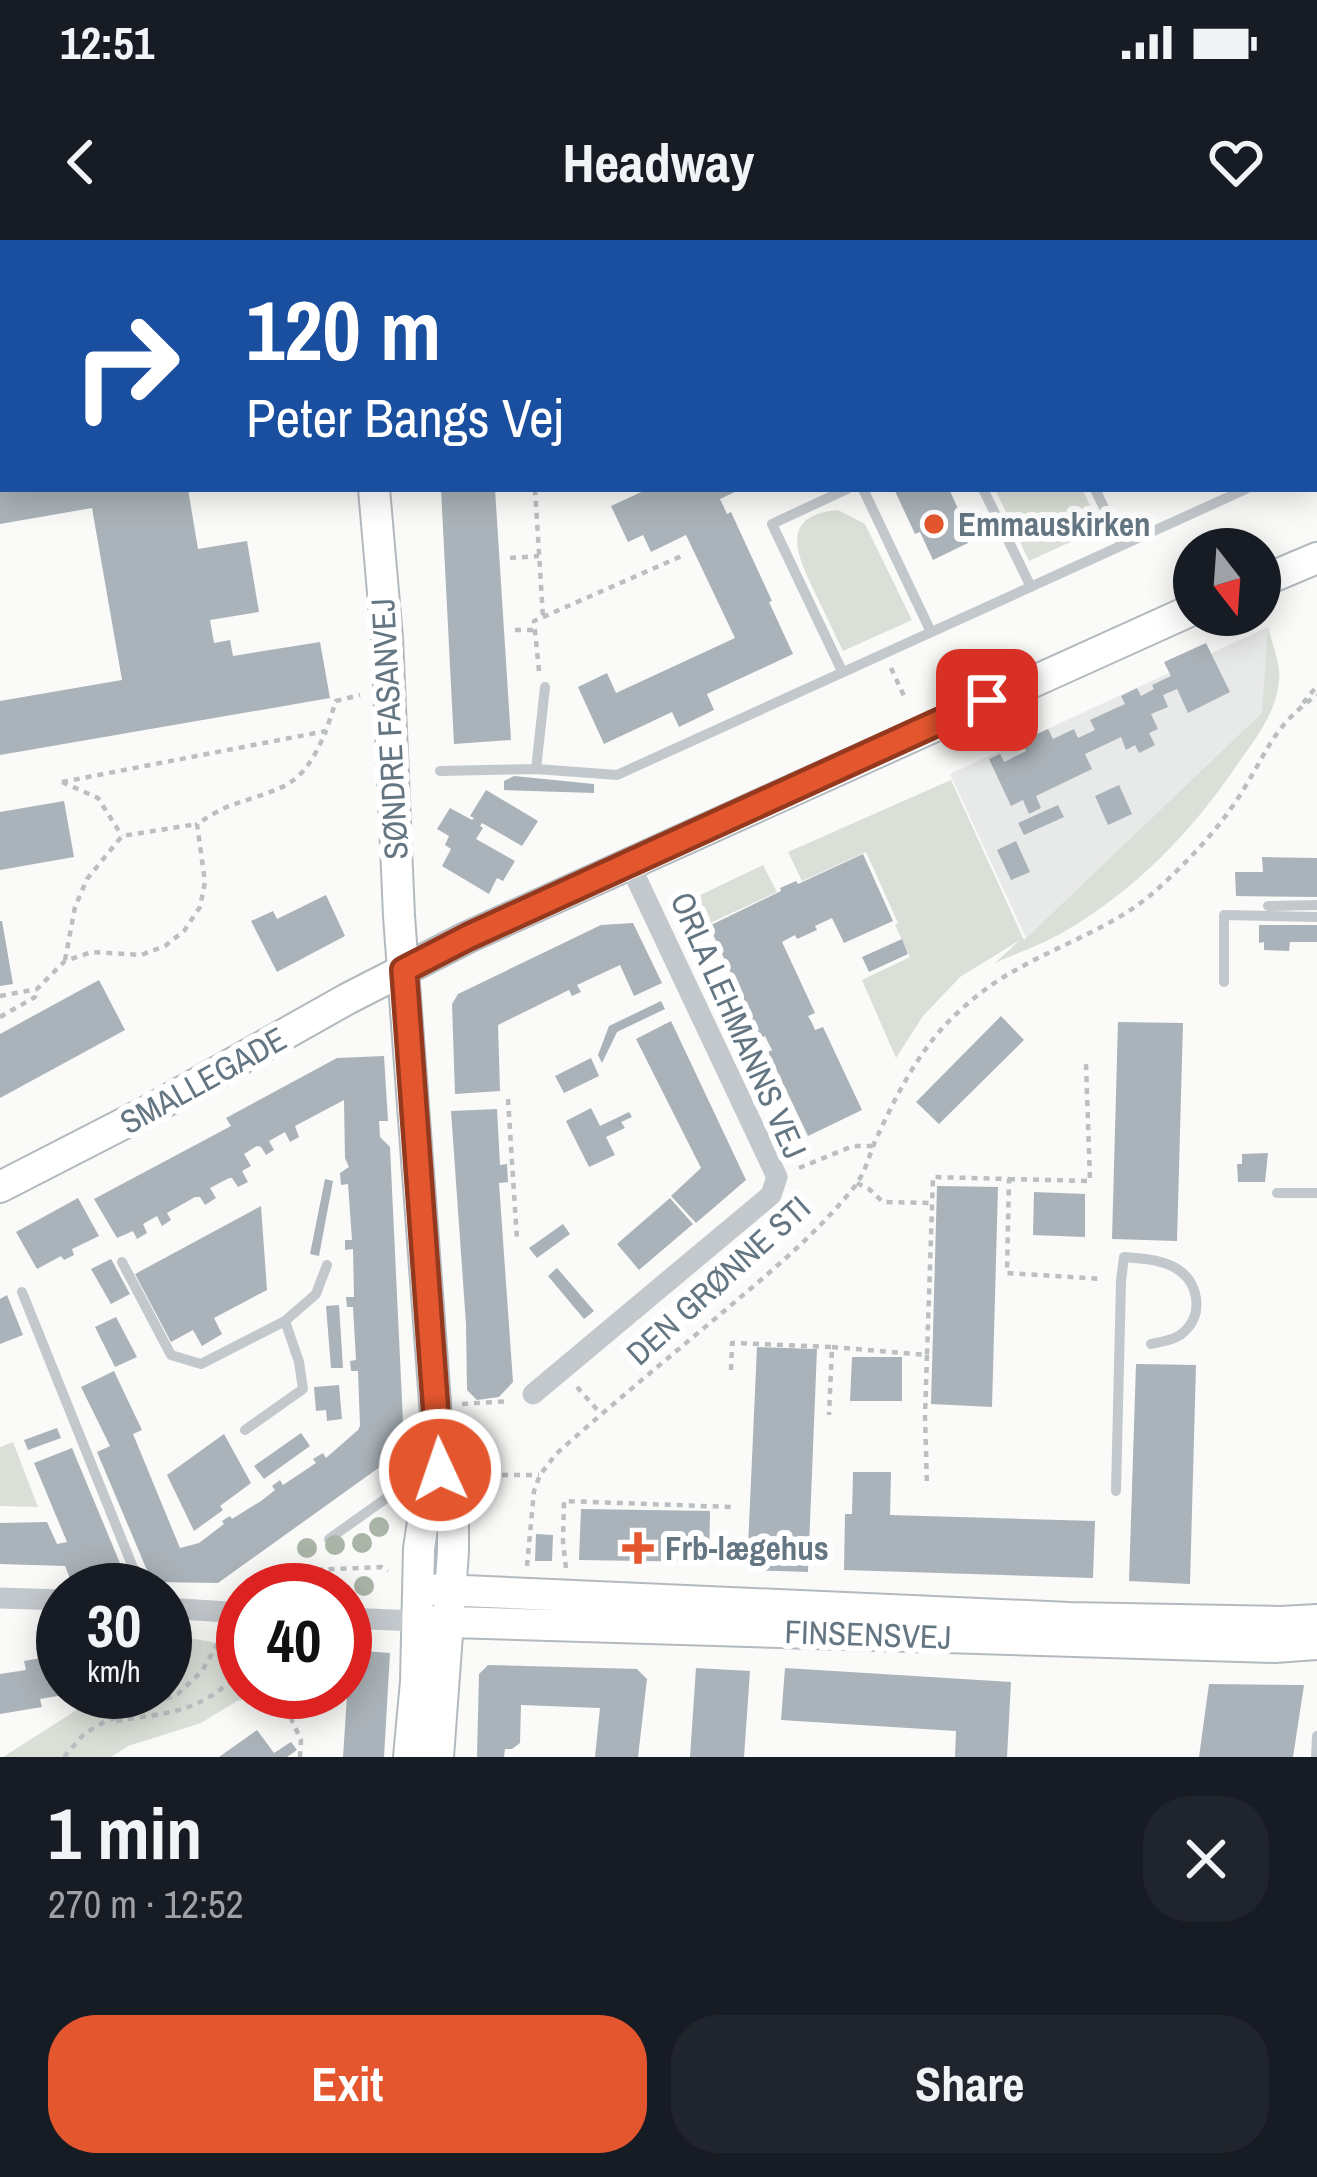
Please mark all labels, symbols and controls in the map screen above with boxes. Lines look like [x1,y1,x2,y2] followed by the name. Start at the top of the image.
[60,12,154,73] text: 12:51
[563,126,754,199] text: Headway
[48,129,114,195] icon: back
[1203,129,1269,195] icon: heart
[246,273,441,386] text: 120 m
[48,288,204,444] icon: right
[246,381,564,454] text: Peter Bangs Vej
[958,502,1151,546] place label: Emmauskirken
[921,511,947,537] marker: Emmauskirken
[1173,528,1281,636] north arrow
[1173,528,1281,636] map controls
[360,597,418,861] street label: SØNDRE FASANVEJ
[936,649,1038,751] pin
[954,667,1020,733] icon: arrive
[660,885,818,1165] street label: ORLA LEHMANNS VEJ
[112,1016,294,1144] street label: SMALLEGADE
[617,1186,819,1374] street label: DEN GRØNNE STI
[377,1407,503,1533] position arrow
[665,1526,829,1570] place label: Frb-lægehus
[622,1532,654,1564] marker: Frb-lægehus
[216,1563,372,1719] speed limit sign: 40
[87,1585,141,1666] text: 30
[784,1609,952,1659] street label: FINSENSVEJ
[87,1651,141,1691] text: km/h
[48,1784,202,1881] text: 1 min
[1143,1796,1269,1922] button: close
[48,1878,244,1930] text: 270 m · 12:52
[48,2015,647,2153] button: Exit
[671,2015,1269,2153] button: Share

